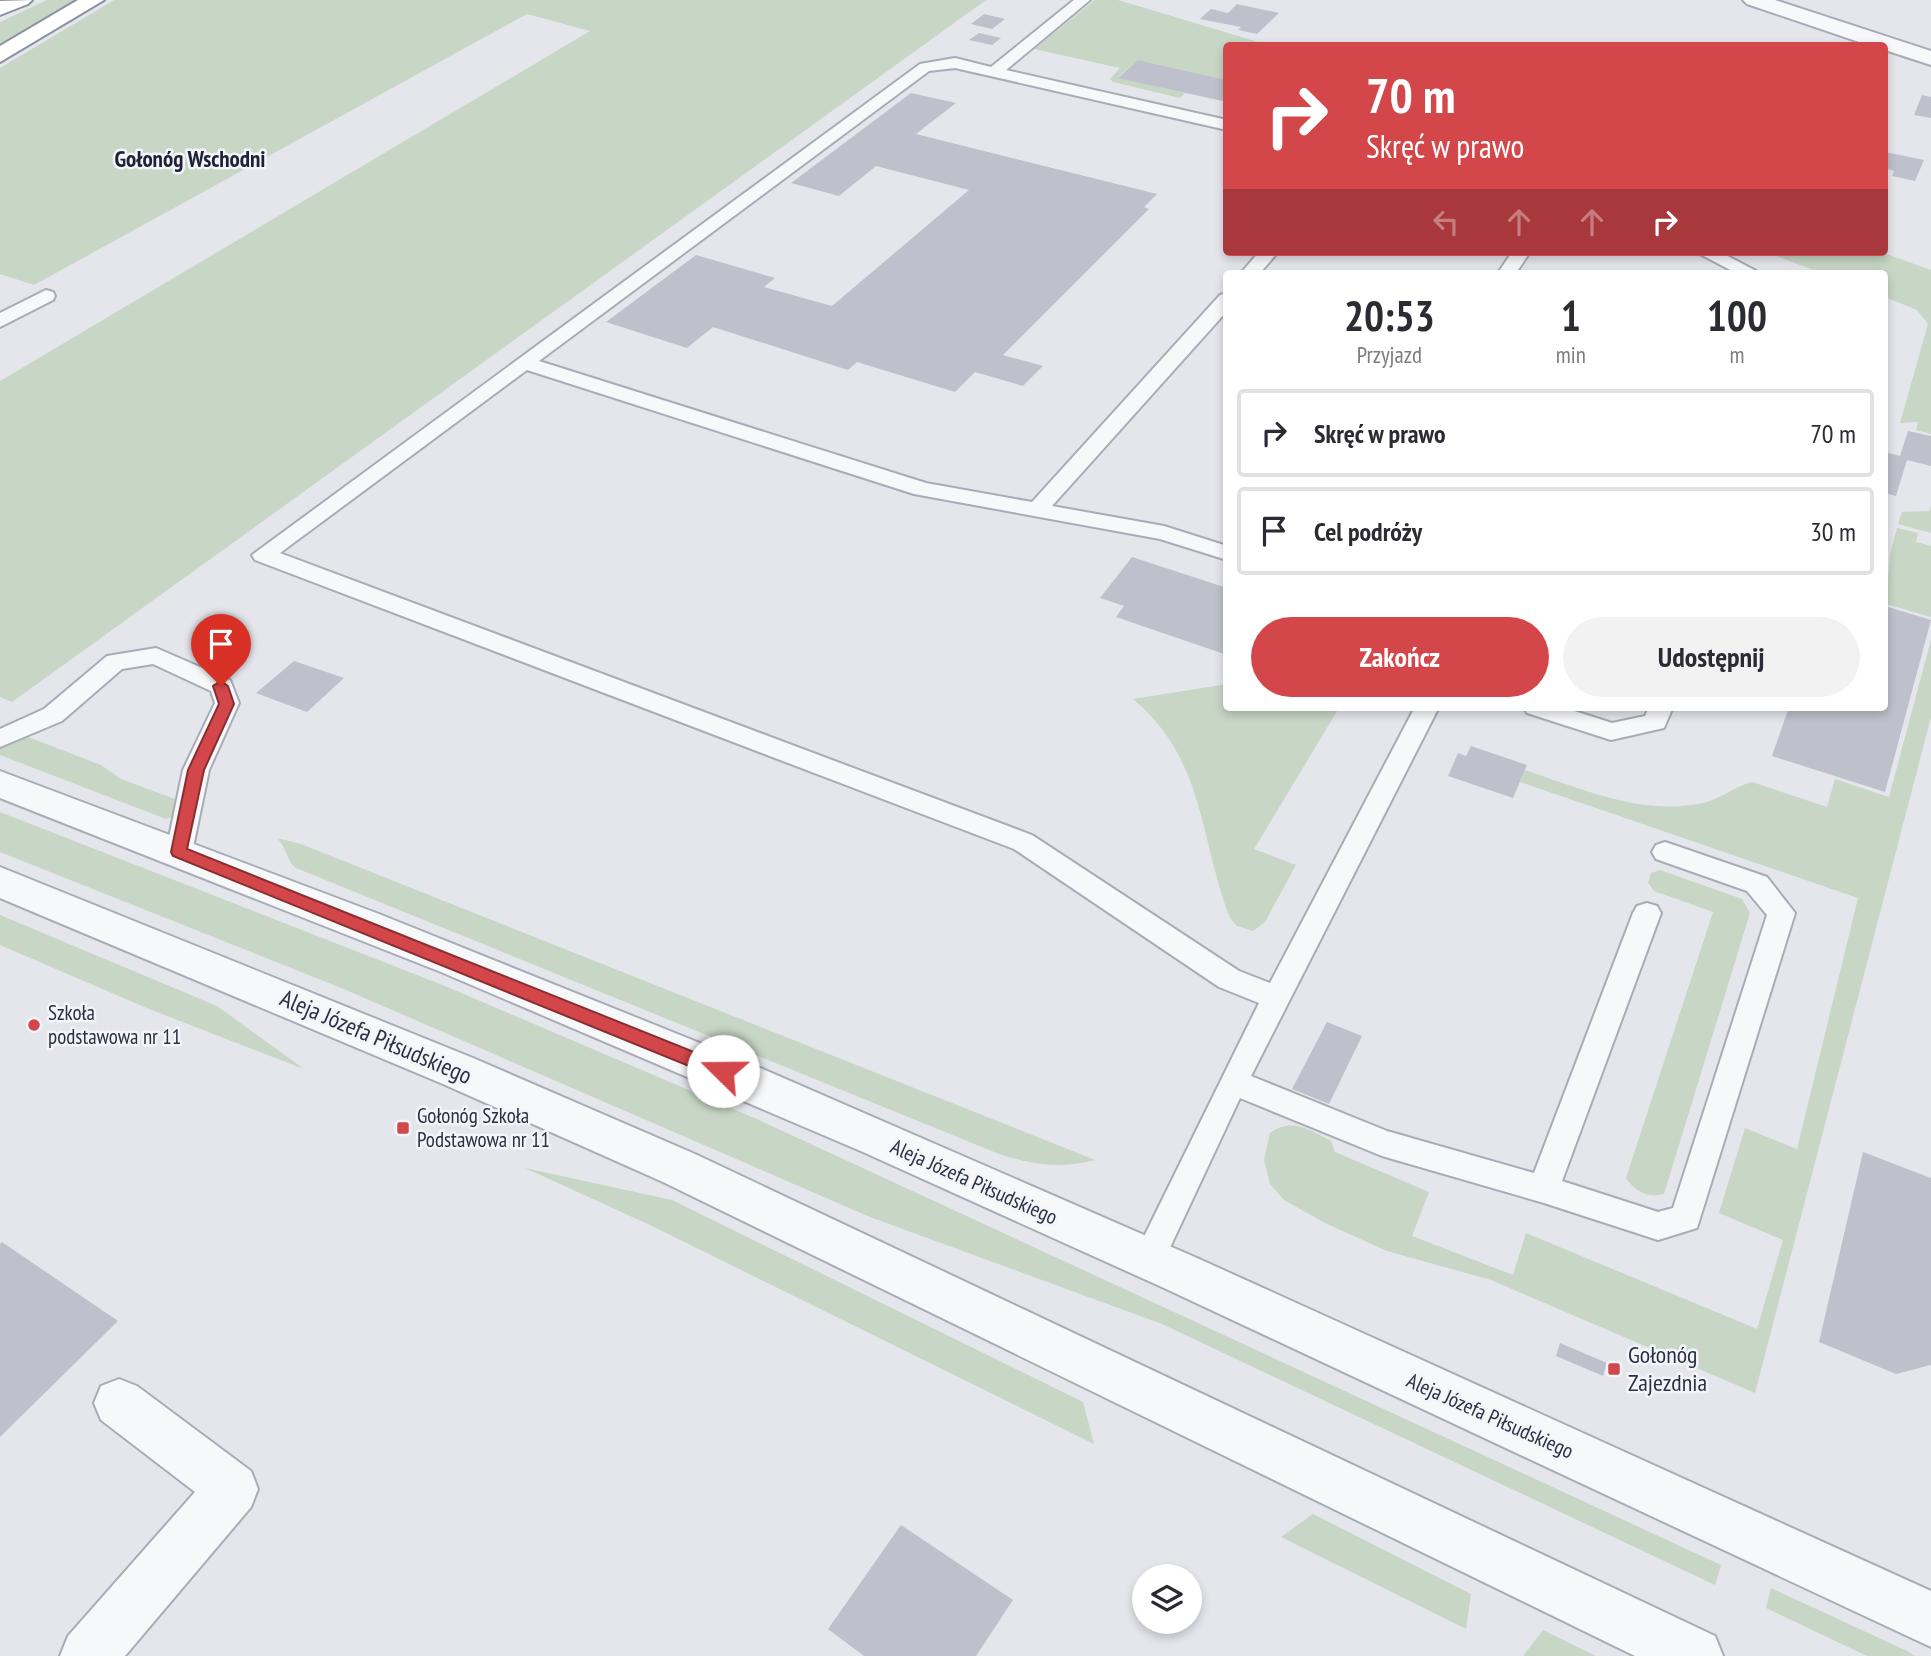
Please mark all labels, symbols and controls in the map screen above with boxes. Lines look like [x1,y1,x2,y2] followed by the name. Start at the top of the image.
[1366,63,1455,127] text: 70 m
[1251,70,1342,161] icon: right
[1366,125,1524,167] text: Skręć w prawo
[114,144,266,173] district label: Gołonóg Wschodni
[1427,203,1465,241] icon: left
[1500,203,1538,241] icon: ahead
[1573,203,1611,241] icon: ahead
[1646,203,1684,241] icon: right
[1344,288,1435,343] text: 20:53
[1561,288,1581,343] text: 1
[1707,288,1767,343] text: 100
[1357,340,1422,369] text: Przyjazd
[1556,340,1586,369] text: min
[1729,340,1744,369] text: m
[1255,414,1293,452] icon: right
[1314,417,1445,450] text: Skręć w prawo
[1810,417,1856,450] text: 70 m
[1255,512,1293,550] icon: arrive
[1314,515,1422,548] text: Cel podróży
[1810,515,1856,548] text: 30 m
[191,614,251,686] pin
[1251,617,1549,697] button: Zakończ
[1563,617,1860,697] button: Udostępnij
[202,625,240,663] icon: arrive
[276,982,477,1091] street label: Aleja Józefa Piłsudskiego
[48,999,181,1050] place label: Szkoła podstawowa nr 11
[26,1017,42,1033] marker: Szkoła podstawowa nr 11
[686,1034,760,1108] position arrow
[417,1102,550,1153] place label: Gołonóg Szkoła Podstawowa nr 11
[395,1120,411,1136] marker: Gołonóg Szkoła Podstawowa nr 11
[887,1133,1062,1230] street label: Aleja Józefa Piłsudskiego
[1628,1339,1707,1398] place label: Gołonóg Zajezdnia
[1606,1361,1622,1377] marker: Gołonóg Zajezdnia
[1403,1367,1578,1464] street label: Aleja Józefa Piłsudskiego
[1132,1564,1202,1634] map controls
[1132,1564,1202,1634] button: layers

